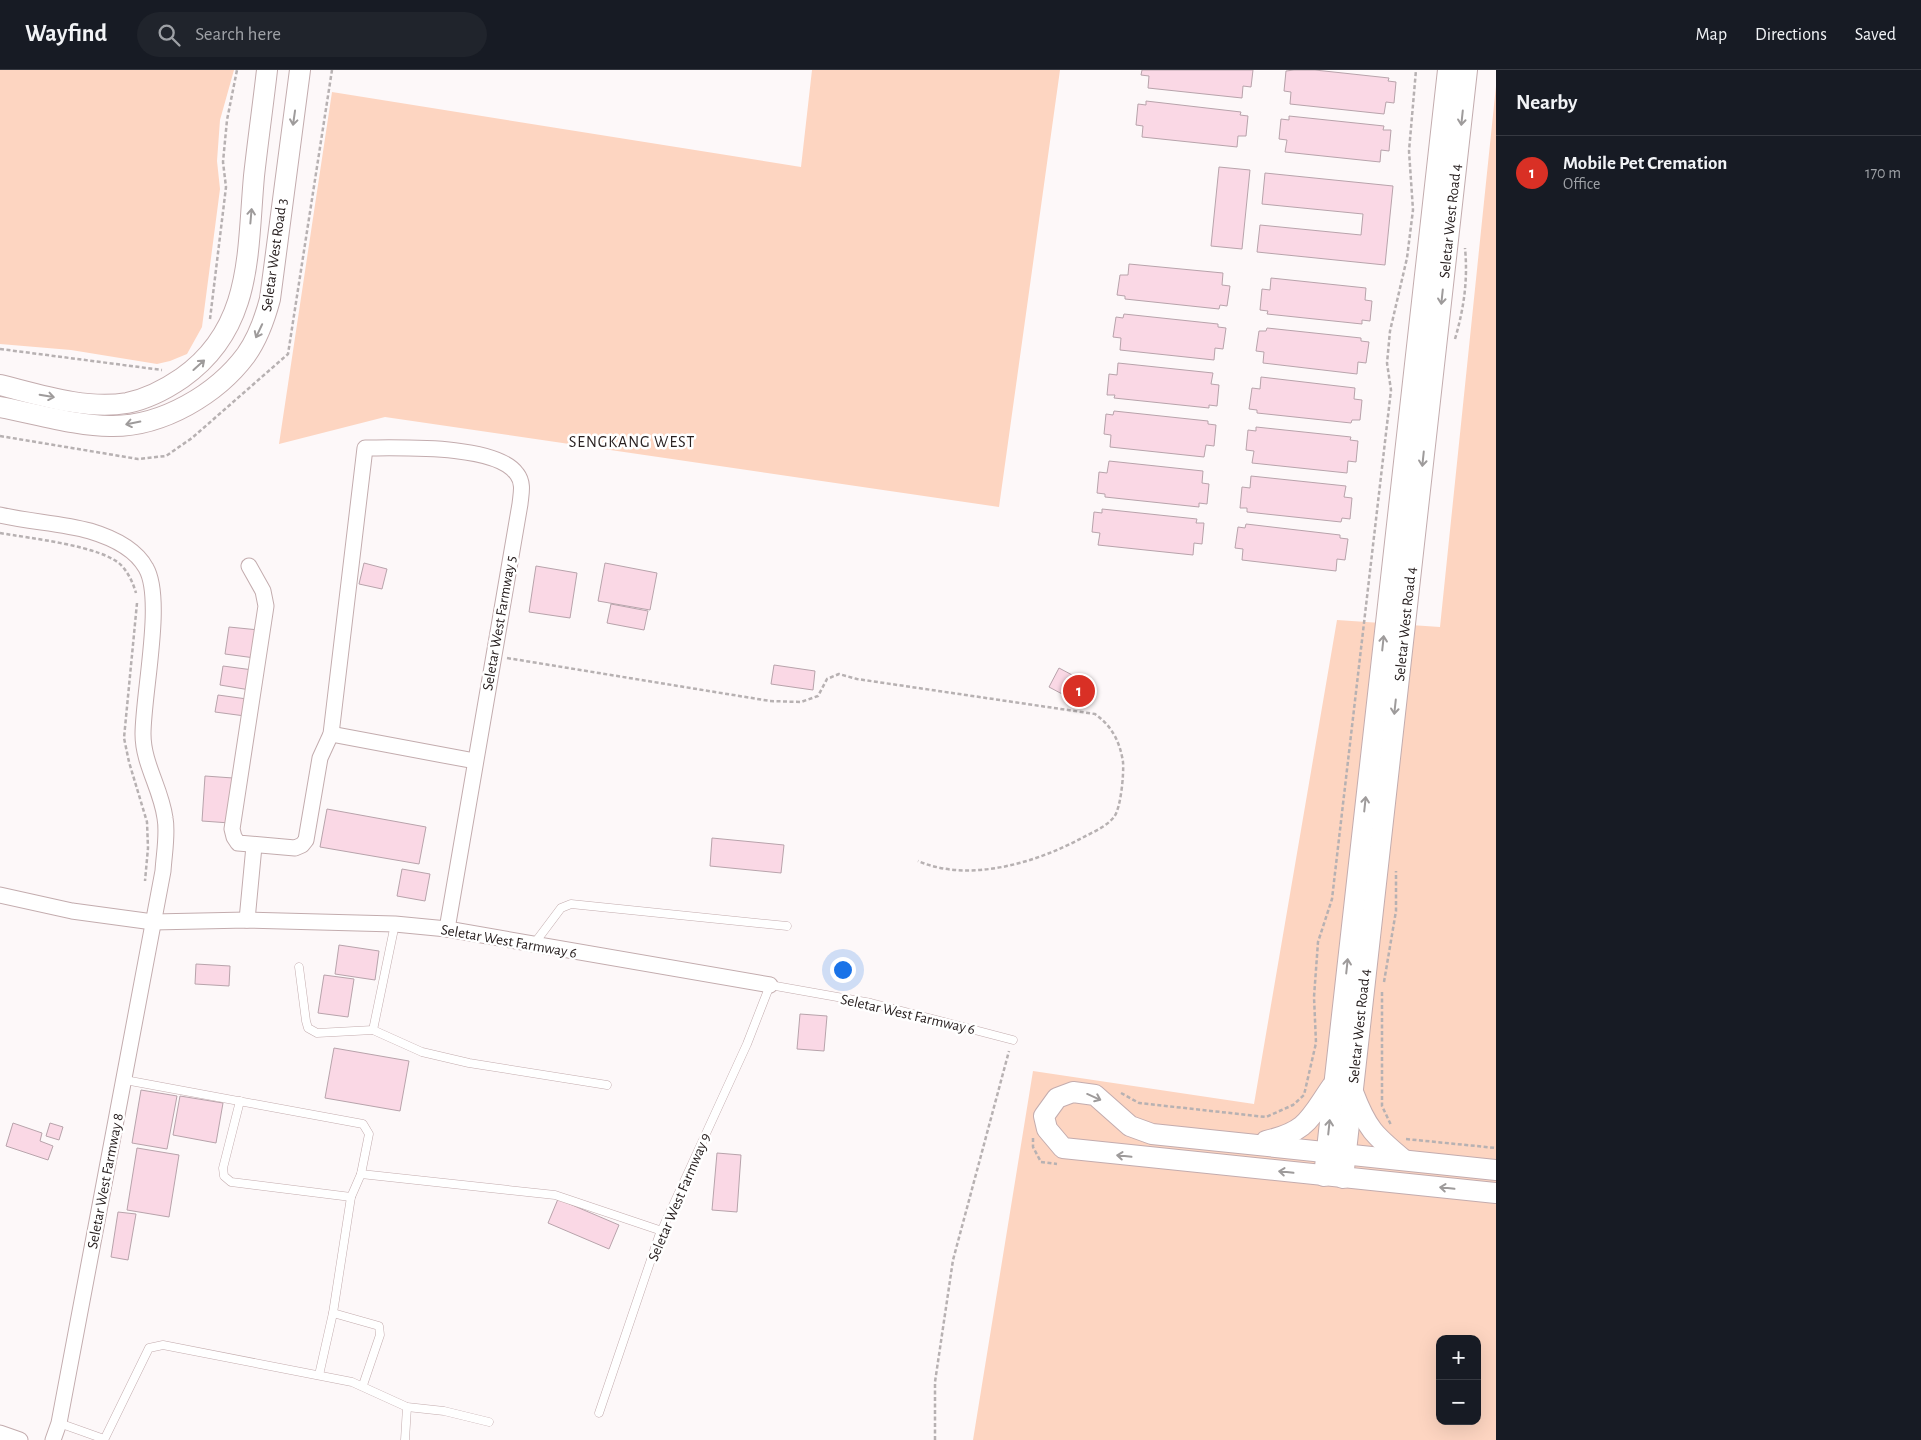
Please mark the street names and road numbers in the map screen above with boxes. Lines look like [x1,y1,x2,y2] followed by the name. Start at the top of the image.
[1437,163,1464,279] street label: Seletar West Road 4
[259,198,290,313] street label: Seletar West Road 3
[480,554,519,692] street label: Seletar West Farmway 5
[1392,566,1419,682] street label: Seletar West Road 4
[440,922,578,961] street label: Seletar West Farmway 6
[1346,968,1373,1084] street label: Seletar West Road 4
[839,992,977,1037] street label: Seletar West Farmway 6
[85,1112,126,1250] street label: Seletar West Farmway 8
[646,1131,713,1263] street label: Seletar West Farmway 9

